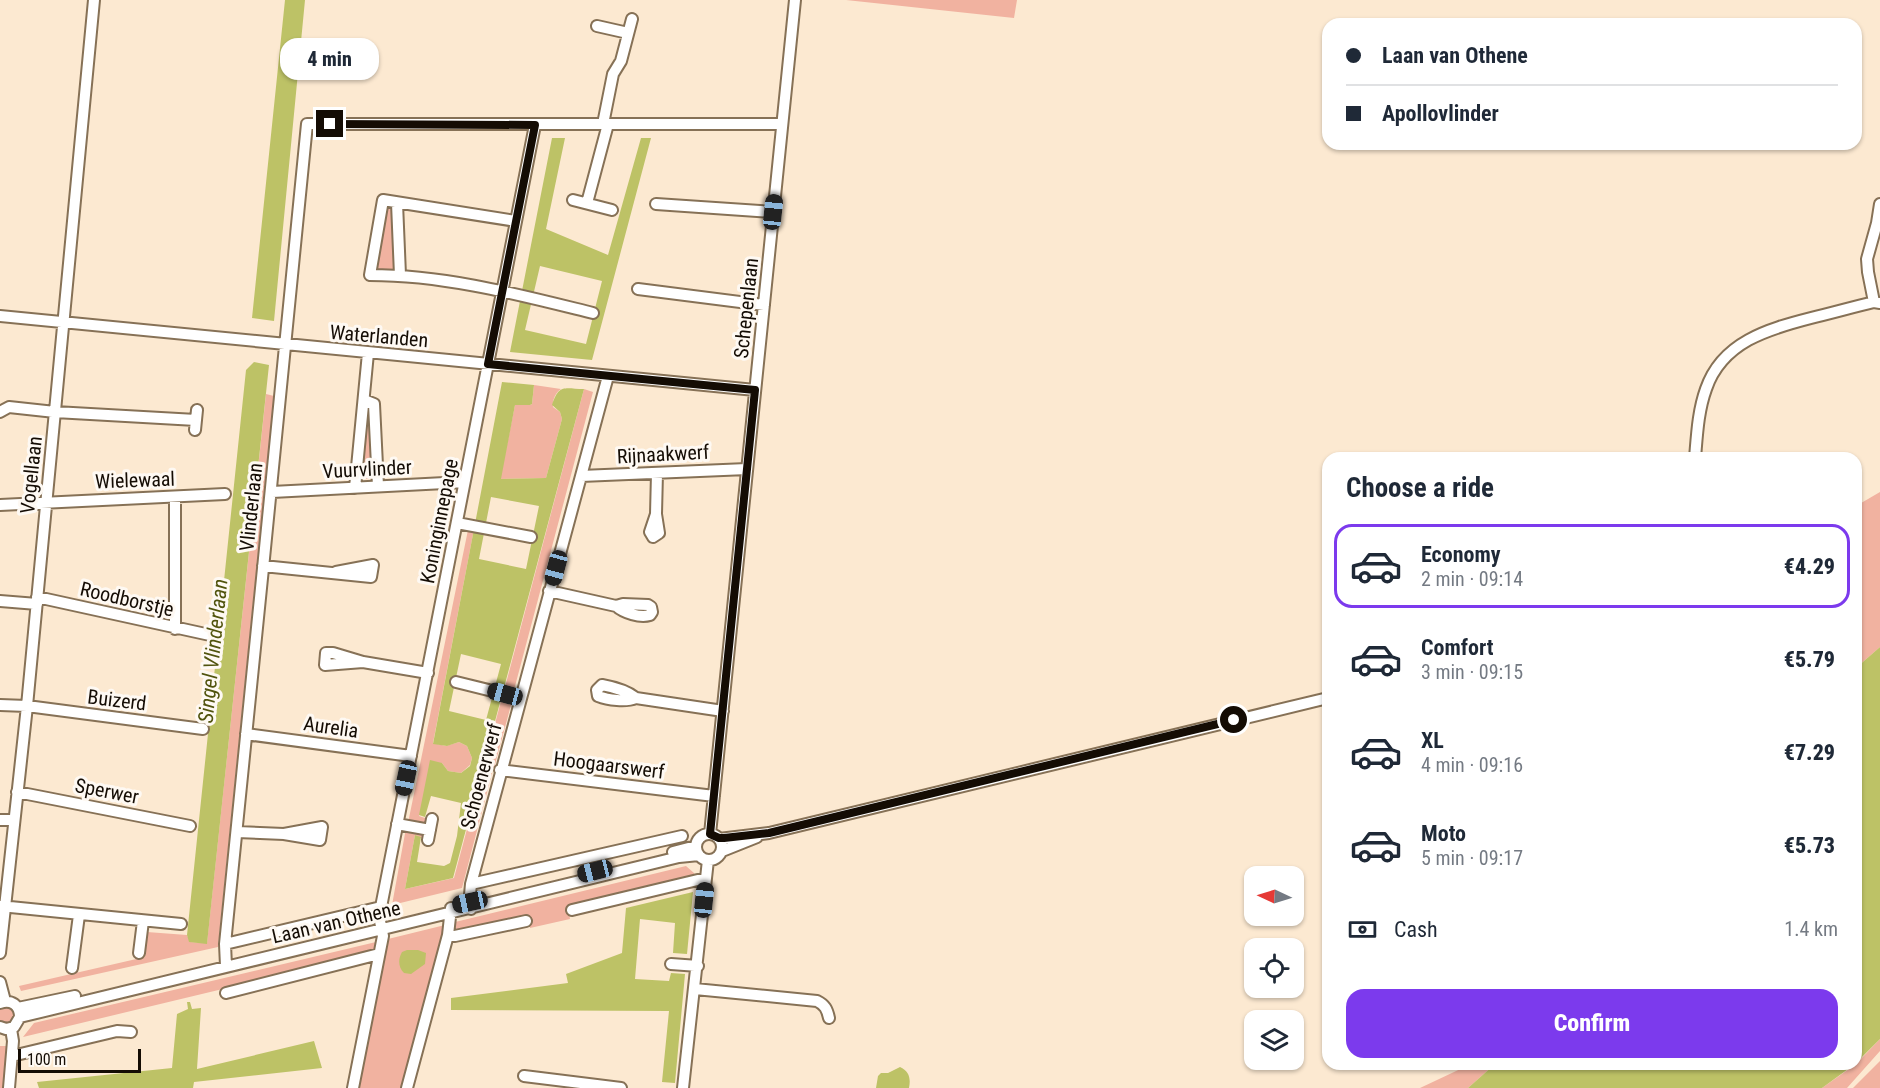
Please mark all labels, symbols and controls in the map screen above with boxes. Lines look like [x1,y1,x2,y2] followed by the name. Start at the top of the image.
[280,37,380,79] callout: 4 min
[1382,43,1528,68] text: Laan van Othene
[307,47,352,71] text: 4 min
[1382,101,1499,126] text: Apollovlinder
[316,110,343,137] route end
[762,193,784,231] car
[729,257,763,359] street label: Schepenlaan
[329,320,429,352] street label: Waterlanden
[15,435,47,515] street label: Vogellaan
[616,440,710,468] street label: Rijnaakwerf
[322,455,412,483] street label: Vuurvlinder
[415,457,463,585] street label: Koninginnepage
[234,462,268,552] street label: Vlinderlaan
[95,467,175,493] street label: Wielewaal
[1346,472,1494,504] text: Choose a ride
[1349,539,1403,593] icon: car
[1421,542,1501,567] text: Economy
[543,548,569,588] car
[1784,554,1835,579] text: €4.29
[1421,567,1523,591] text: 2 min · 09:14
[78,577,176,621] street label: Roodborstje
[194,578,232,724] water label: Singel Vlinderlaan
[1349,632,1403,686] icon: car
[1421,635,1494,660] text: Comfort
[1784,647,1835,672] text: €5.79
[1421,660,1523,684] text: 3 min · 09:15
[485,681,525,707] car
[86,684,148,716] street label: Buizerd
[1220,706,1247,733] route start
[302,711,360,743] street label: Aurelia
[455,720,507,832] street label: Schoenerwerf
[1349,725,1403,779] icon: car
[1421,728,1444,753] text: XL
[1784,740,1835,765] text: €7.29
[552,746,667,784] street label: Hoogaarswerf
[1421,753,1523,777] text: 4 min · 09:16
[393,759,419,797] car
[73,773,141,809] street label: Sperwer
[1349,818,1403,872] icon: car
[1421,821,1466,846] text: Moto
[1784,833,1835,858] text: €5.73
[1421,846,1523,870] text: 5 min · 09:17
[575,858,615,884] car
[1244,866,1304,926] north arrow
[1244,866,1304,1070] map controls
[693,881,715,919] car
[451,889,489,915] car
[269,896,403,948] street label: Laan van Othene
[1346,913,1379,946] icon: cash
[1394,917,1438,942] text: Cash
[1784,917,1838,941] text: 1.4 km
[1244,938,1304,998] button: locate
[1346,989,1838,1058] button: Confirm
[1244,1010,1304,1070] button: layers
[18,1046,141,1074] scale bar
[27,1050,66,1069] text: 100 m

